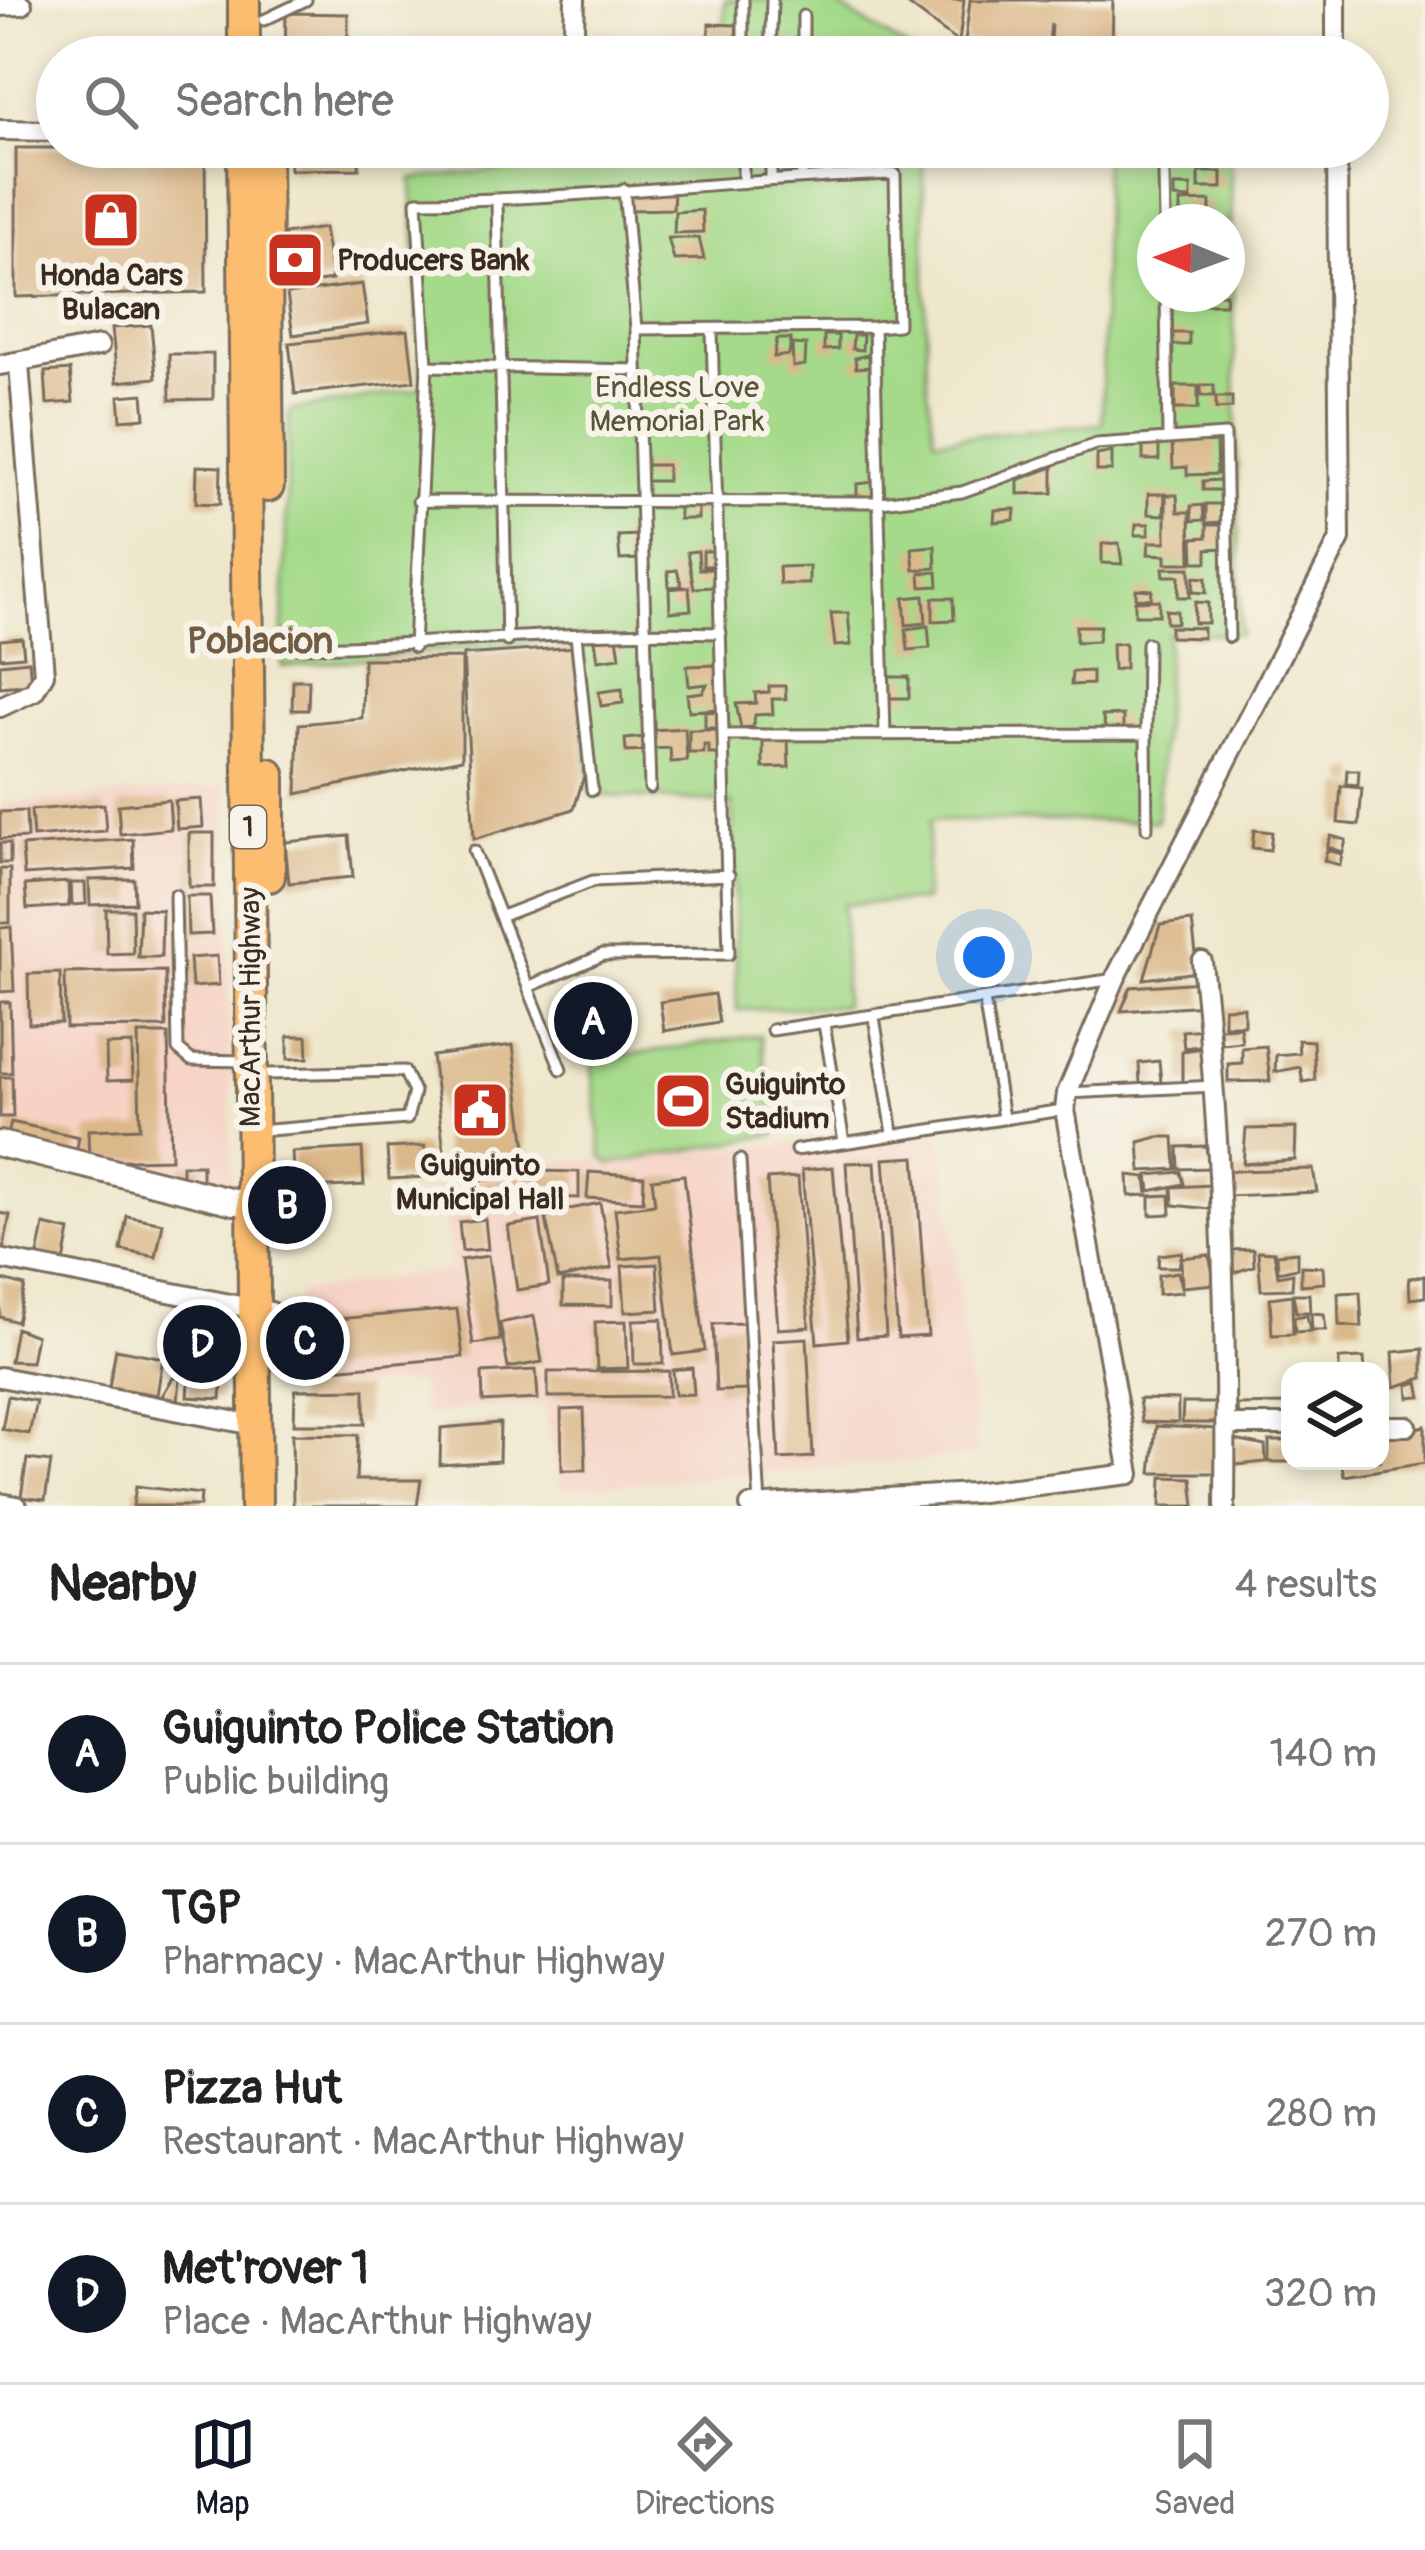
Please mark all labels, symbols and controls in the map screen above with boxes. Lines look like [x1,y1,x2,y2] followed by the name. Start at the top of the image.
[36,36,1389,168] search box
[78,69,144,135] icon: search
[174,74,394,130] text: Search here
[80,189,142,251] shop icon: Honda Cars Bulacan
[1137,204,1245,312] north arrow
[264,229,326,291] bank icon: Producers Bank
[337,242,530,279] place label: Producers Bank
[39,257,183,328] place label: Honda Cars Bulacan
[589,369,765,440] park label: Endless Love Memorial Park
[187,619,333,664] district label: Poblacion
[230,806,266,848] road number: 1
[232,887,269,1127] street label: MacArthur Highway
[954,927,1014,987] your location
[554,976,632,1066] pin: A
[725,1066,845,1137] place label: Guiguinto Stadium
[652,1070,714,1132] sports icon: Guiguinto Stadium
[449,1079,511,1141] public building icon: Guiguinto Municipal Hall
[396,1147,564,1218] place label: Guiguinto Municipal Hall
[248,1160,326,1250] pin: B
[266,1296,344,1386] pin: C
[163,1299,241,1389] pin: D
[1281,1362,1389,1470] map controls
[1281,1362,1389,1470] button: layers
[48,1552,196,1616] text: Nearby
[1235,1560,1377,1609] text: 4 results
[162,1701,614,1757] text: Guiguinto Police Station
[74,1729,100,1778] text: A
[1269,1729,1377,1778] text: 140 m
[162,1757,389,1806] text: Public building
[162,1881,242,1937] text: TGP
[76,1909,98,1958] text: B
[1265,1909,1377,1958] text: 270 m
[162,1937,665,1986] text: Pharmacy · MacArthur Highway
[162,2061,342,2117] text: Pizza Hut
[75,2089,99,2138] text: C
[1266,2089,1377,2138] text: 280 m
[162,2117,684,2166] text: Restaurant · MacArthur Highway
[162,2241,369,2297] text: Met'rover 1
[75,2269,99,2318] text: D
[1264,2269,1377,2318] text: 320 m
[162,2297,592,2346] text: Place · MacArthur Highway
[190,2411,256,2524] tab: Map
[635,2411,775,2524] tab: Directions
[1154,2411,1235,2524] tab: Saved

